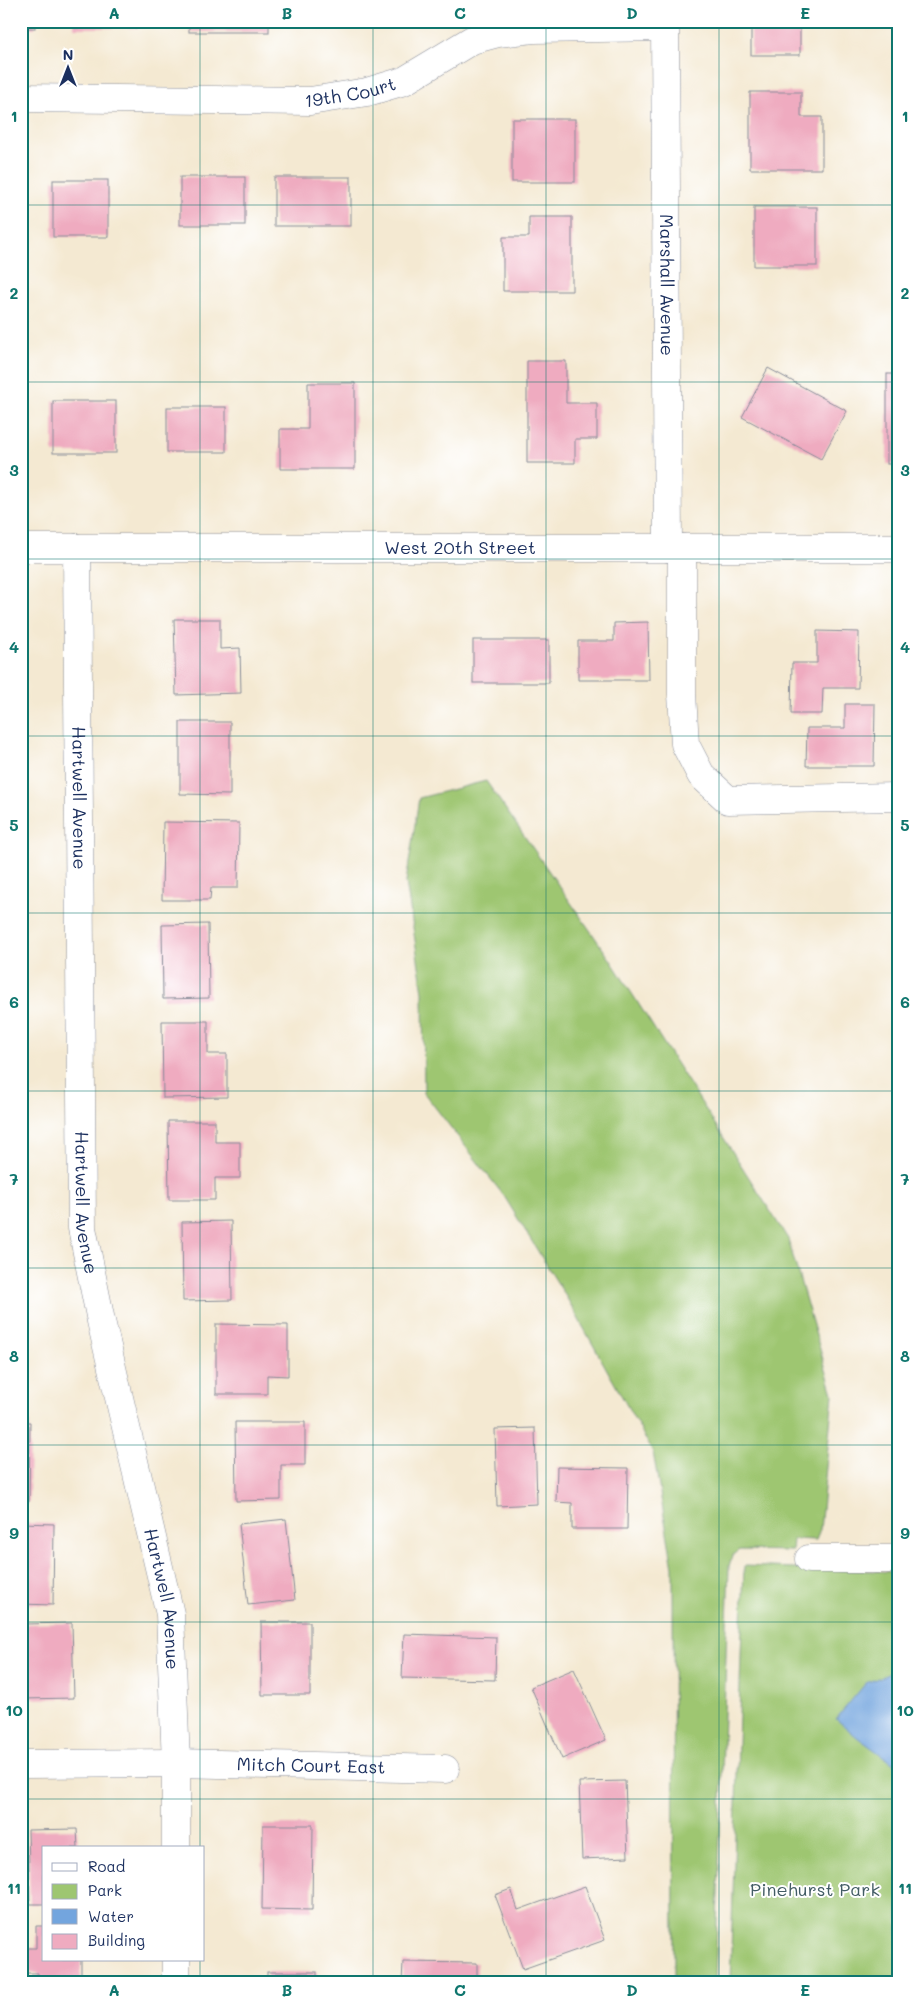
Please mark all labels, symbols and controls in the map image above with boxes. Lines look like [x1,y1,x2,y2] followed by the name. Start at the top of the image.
[108,2,120,23] text: A
[282,2,292,23] text: B
[454,2,466,23] text: C
[626,2,638,23] text: D
[800,2,810,23] text: E
[42,42,92,92] north arrow
[63,45,73,64] text: N
[304,71,399,112] street label: 19th Court
[10,105,18,126] text: 1
[901,105,909,126] text: 1
[655,214,680,356] street label: Marshall Avenue
[10,282,19,303] text: 2
[901,282,910,303] text: 2
[9,459,19,480] text: 3
[900,459,910,480] text: 3
[384,535,536,559] street label: West 20th Street
[9,636,19,657] text: 4
[900,636,910,657] text: 4
[67,726,92,870] street label: Hartwell Avenue
[9,814,19,835] text: 5
[900,814,910,835] text: 5
[9,991,19,1012] text: 6
[900,991,910,1012] text: 6
[70,1131,104,1276] street label: Hartwell Avenue
[10,1168,19,1189] text: 7
[901,1168,910,1189] text: 7
[9,1345,19,1366] text: 8
[900,1345,910,1366] text: 8
[9,1522,19,1543] text: 9
[900,1522,910,1543] text: 9
[139,1526,185,1670] street label: Hartwell Avenue
[5,1699,23,1720] text: 10
[896,1699,914,1720] text: 10
[236,1751,386,1779] street label: Mitch Court East
[42,1846,205,1962] legend
[88,1856,125,1876] text: Road
[7,1877,21,1898] text: 11
[750,1877,880,1901] park label: Pinehurst Park
[898,1877,912,1898] text: 11
[88,1880,122,1900] text: Park
[88,1906,134,1926] text: Water
[88,1930,145,1950] text: Building
[108,1979,120,2000] text: A
[282,1979,292,2000] text: B
[454,1979,466,2000] text: C
[626,1979,638,2000] text: D
[800,1979,810,2000] text: E

